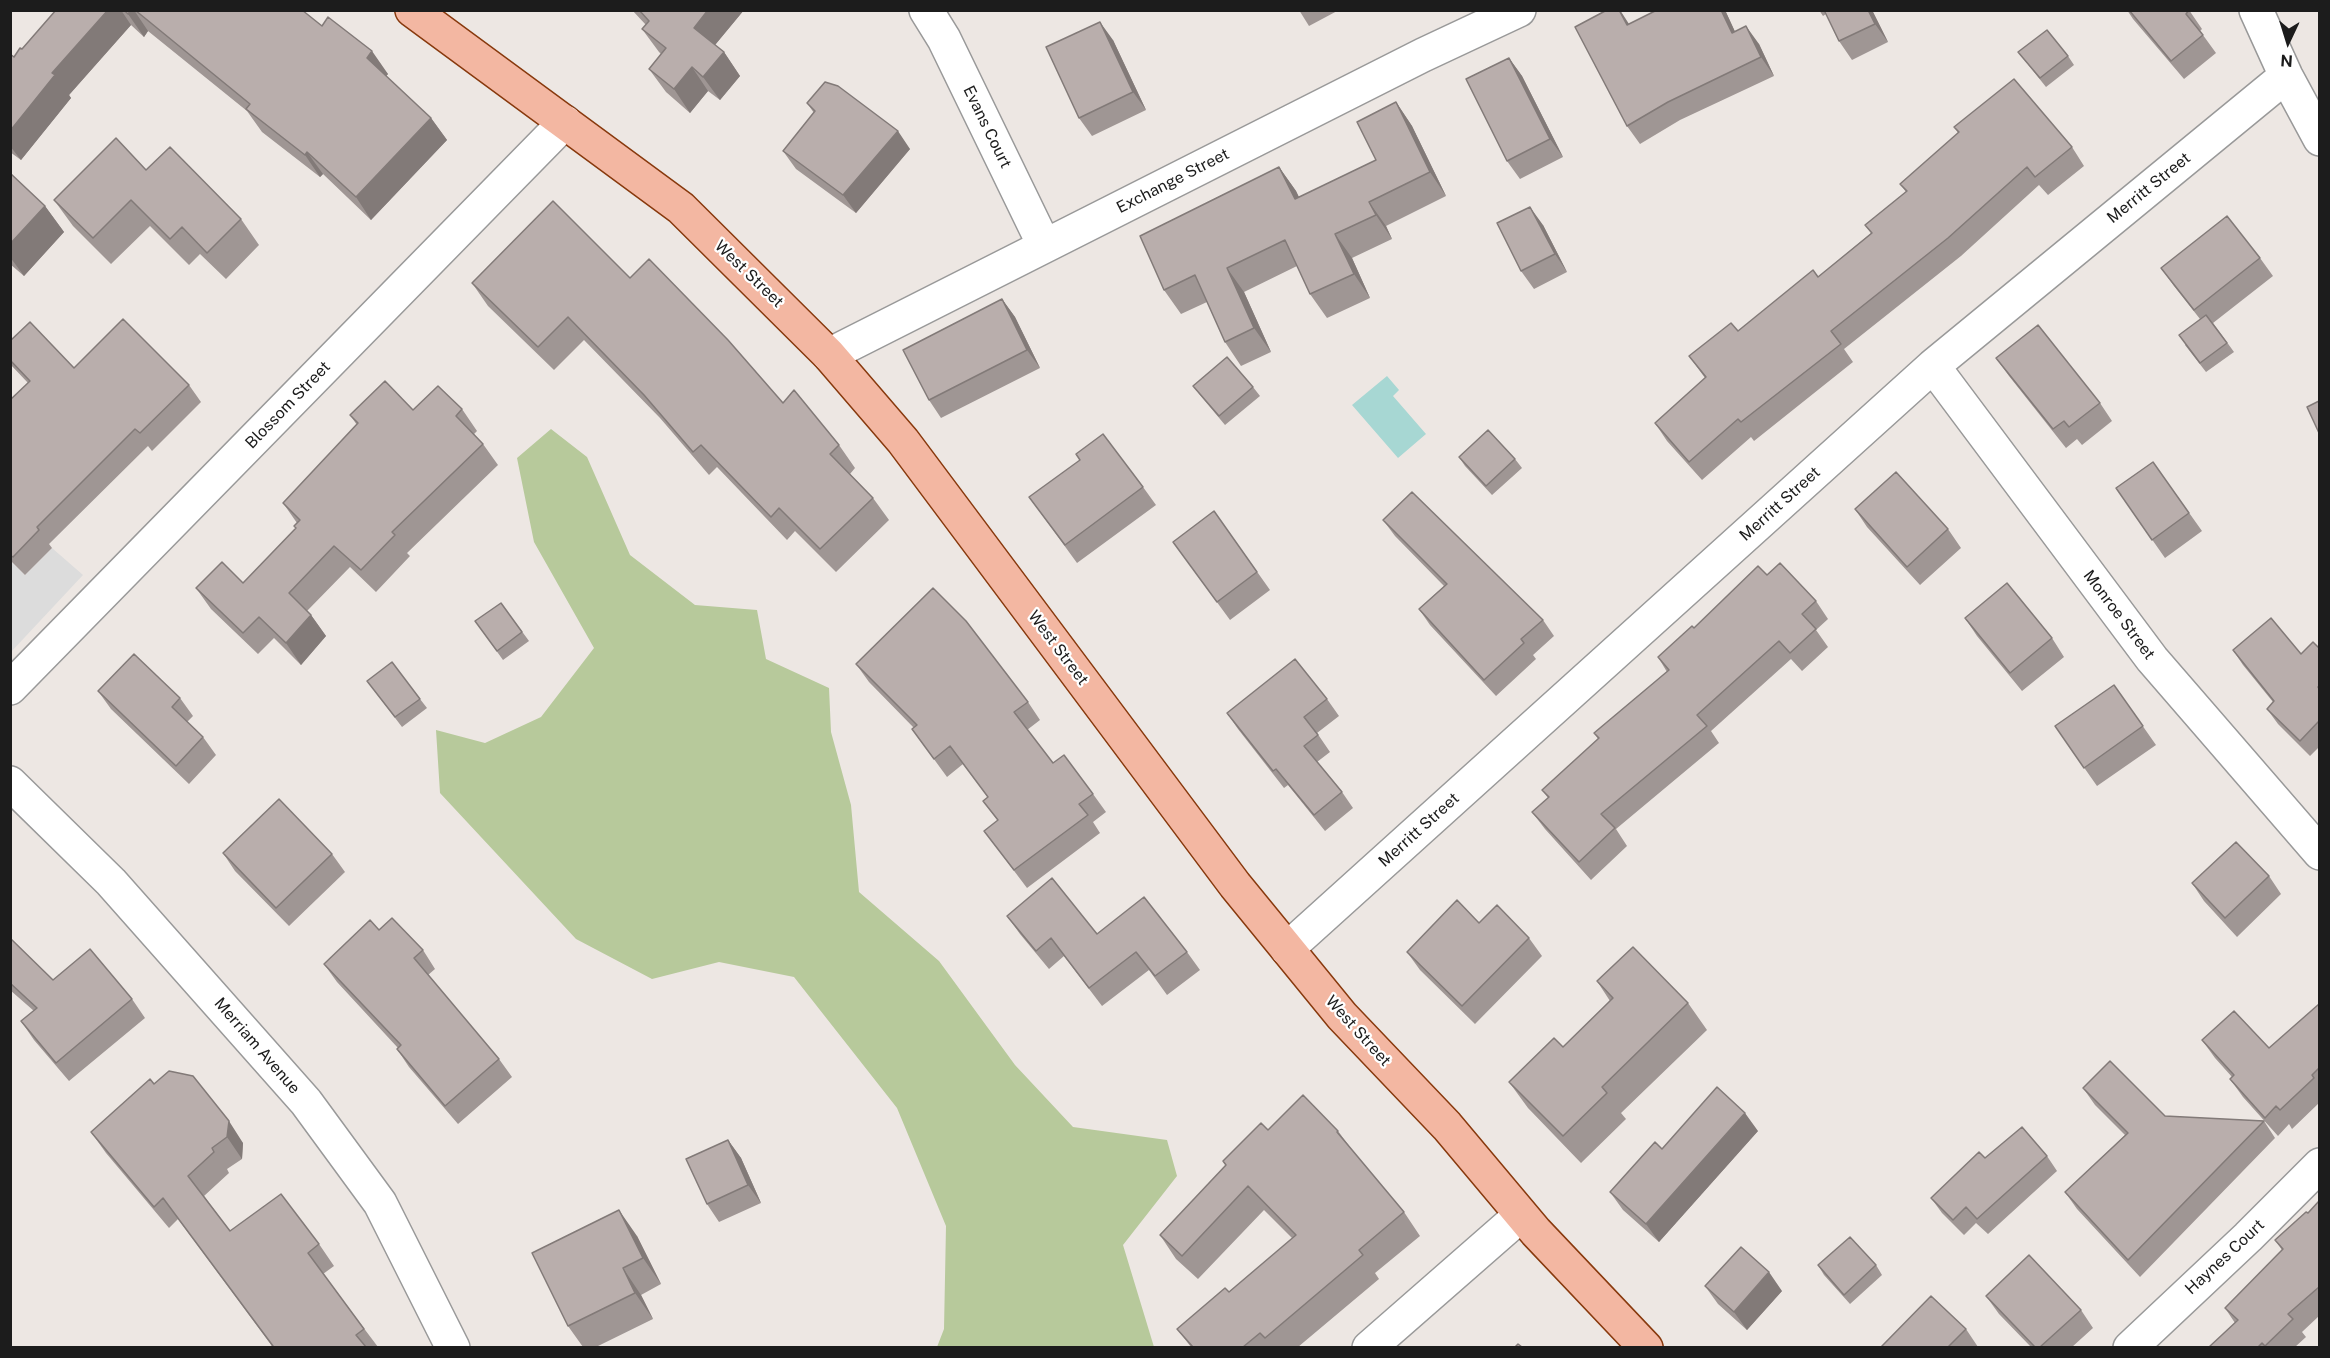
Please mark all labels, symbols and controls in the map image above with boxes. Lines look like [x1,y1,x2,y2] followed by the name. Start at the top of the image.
[2258,12,2318,72] north arrow
[2280,51,2294,70] text: N
[959,83,1015,171] street label: Evans Court
[1114,144,1232,218] street label: Exchange Street
[2103,148,2195,228] street label: Merritt Street
[711,236,787,312] street label: West Street
[242,357,334,453] street label: Blossom Street
[1736,463,1824,545] street label: Merritt Street
[2079,566,2159,664] street label: Monroe Street
[1024,607,1092,689] street label: West Street
[1375,789,1463,871] street label: Merritt Street
[1321,992,1395,1070] street label: West Street
[210,994,304,1098] street label: Merriam Avenue
[2181,1215,2269,1299] street label: Haynes Court

